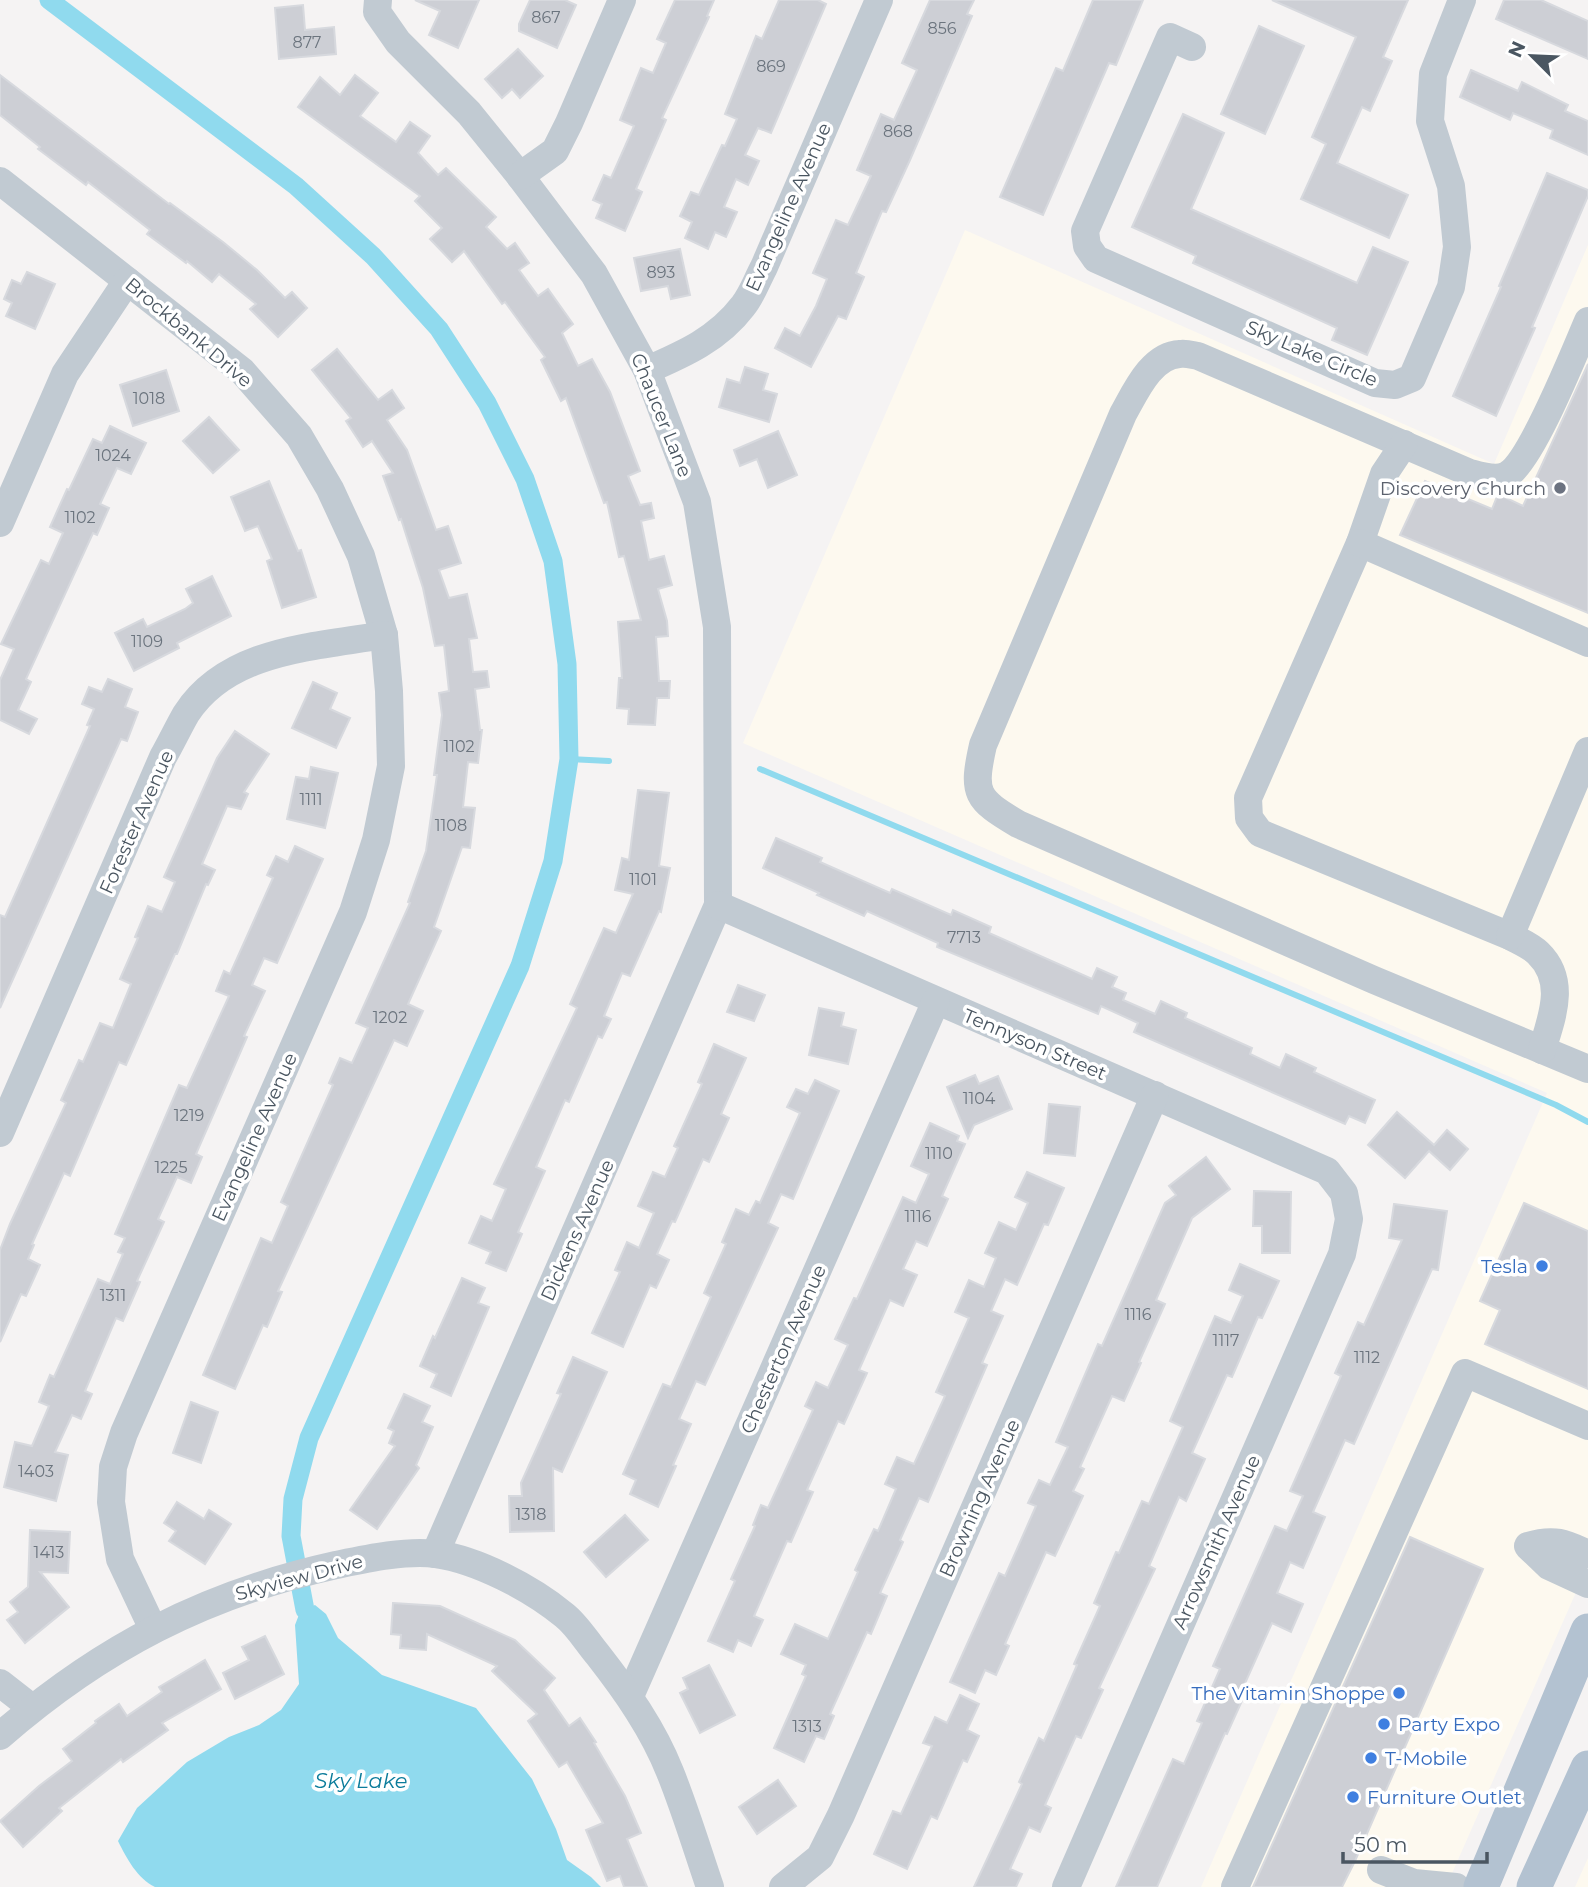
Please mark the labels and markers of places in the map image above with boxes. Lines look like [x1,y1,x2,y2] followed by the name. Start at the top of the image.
[1380,477,1546,500] place label: Discovery Church
[1552,480,1568,496] marker: Discovery Church
[1481,1255,1528,1278] place label: Tesla
[1534,1258,1550,1274] marker: Tesla
[1192,1682,1385,1705] place label: The Vitamin Shoppe
[1391,1685,1407,1701] marker: The Vitamin Shoppe
[1398,1713,1500,1736] place label: Party Expo
[1376,1716,1392,1732] marker: Party Expo
[1385,1747,1467,1770] place label: T-Mobile
[1363,1750,1379,1766] marker: T-Mobile
[1367,1786,1522,1809] place label: Furniture Outlet
[1345,1789,1361,1805] marker: Furniture Outlet

